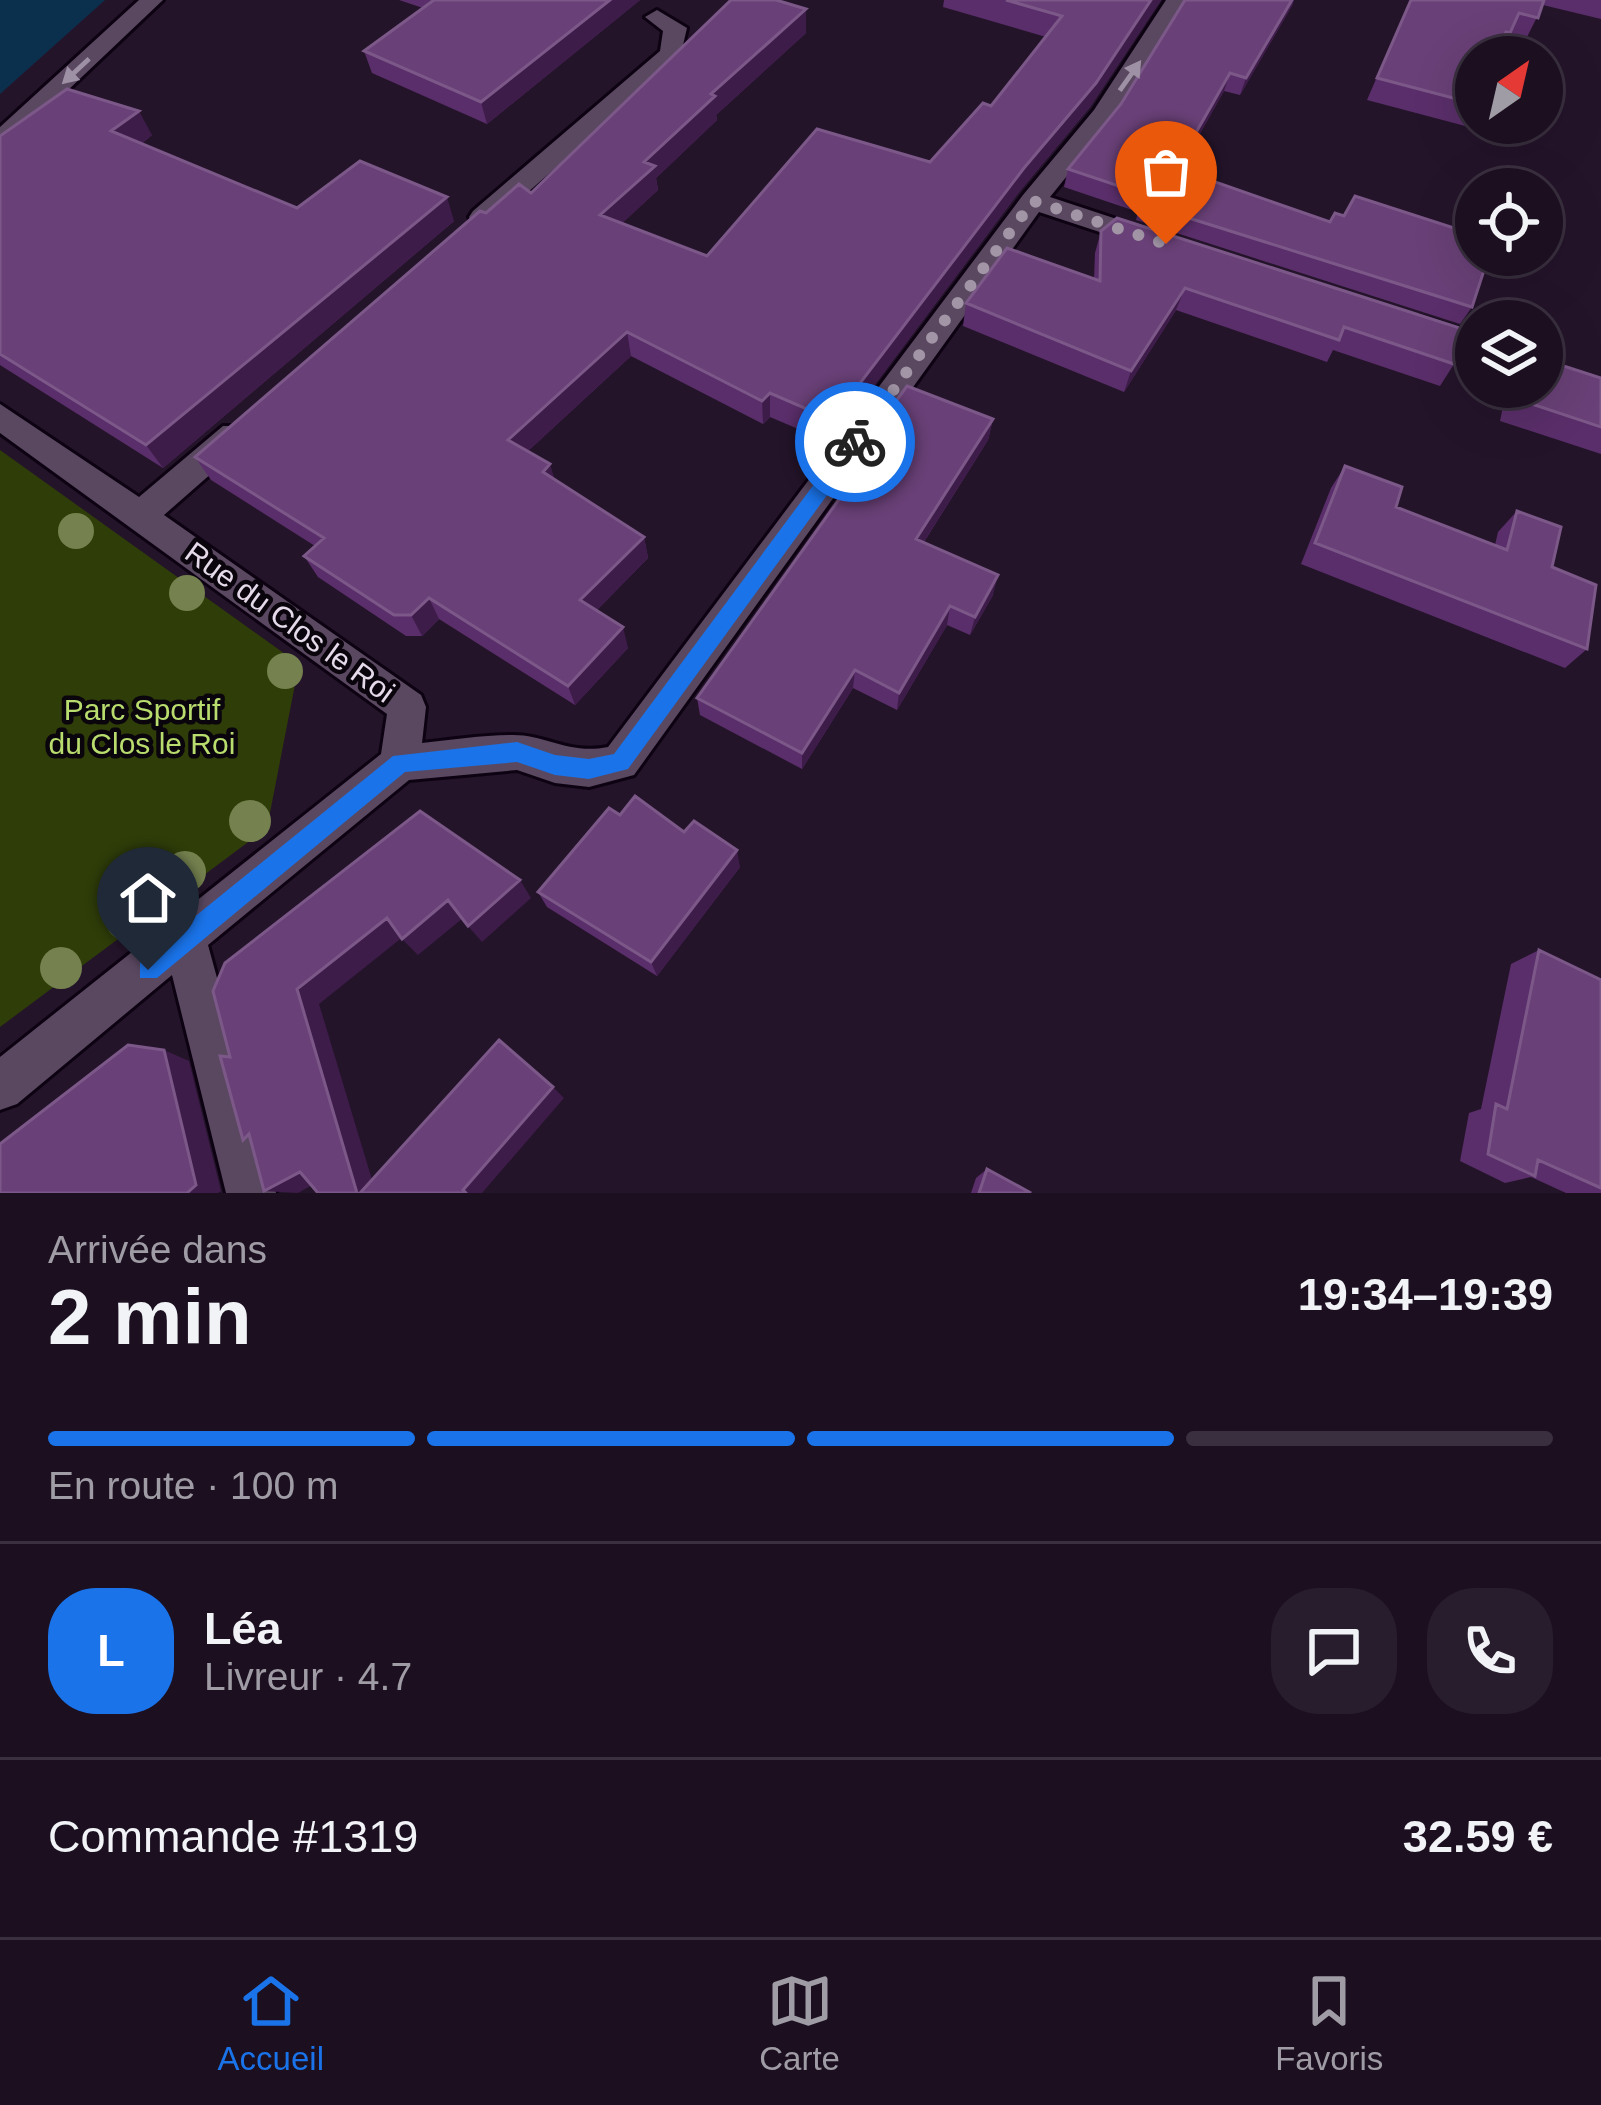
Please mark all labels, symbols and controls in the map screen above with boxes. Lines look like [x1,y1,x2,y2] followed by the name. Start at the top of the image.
[1455,36,1563,144] north arrow
[1455,36,1563,408] map controls
[62,56,91,84] one-way arrow
[1118,60,1141,92] one-way arrow
[1115,121,1217,244] pin
[1133,139,1199,205] icon: bag
[1455,168,1563,276] button: locate
[1455,300,1563,408] button: layers
[795,382,915,502] courier
[822,409,888,475] icon: bike
[179,535,401,709] street label: Rue du Clos le Roi
[49,693,235,760] park label: Parc Sportif du Clos le Roi
[97,847,199,970] pin
[115,865,181,931] icon: home
[48,1228,267,1271] text: Arrivée dans
[1298,1269,1553,1320] text: 19:34–19:39
[48,1273,252,1361] text: 2 min
[48,1464,338,1507] text: En route · 100 m
[1271,1588,1397,1714] button: chat
[1427,1588,1553,1714] button: phone
[204,1603,282,1654] text: Léa
[97,1625,125,1676] text: L
[204,1655,412,1698] text: Livreur · 4.7
[48,1811,418,1862] text: Commande #1319
[1403,1811,1553,1862] text: 32.59 €
[218,1968,324,2078] tab: Accueil
[759,1968,840,2078] tab: Carte
[1275,1968,1383,2078] tab: Favoris

